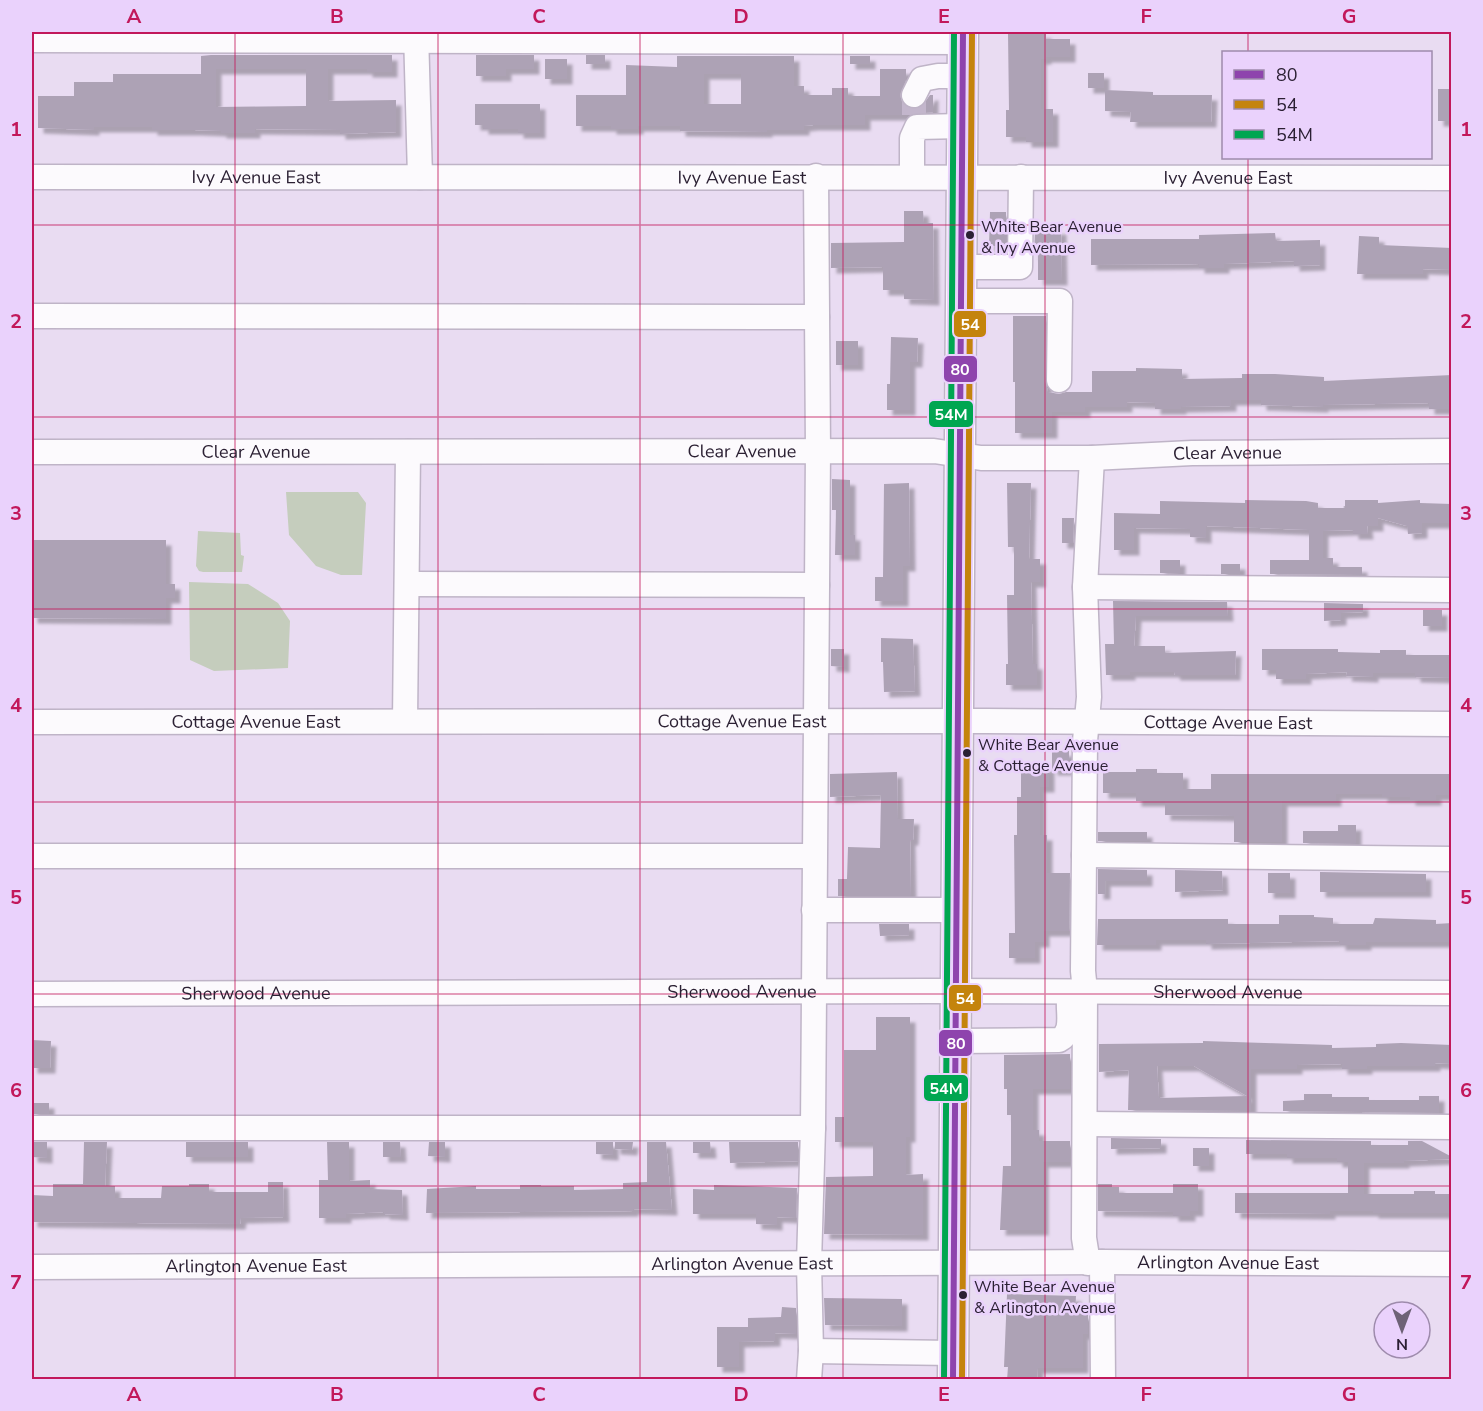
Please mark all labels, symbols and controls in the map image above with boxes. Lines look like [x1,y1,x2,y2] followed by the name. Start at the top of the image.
[127,3,142,30] text: A
[330,3,344,30] text: B
[532,3,546,30] text: C
[733,3,749,30] text: D
[938,3,950,30] text: E
[1140,3,1152,30] text: F
[1342,3,1356,30] text: G
[1222,51,1432,159] legend
[1276,63,1298,87] text: 80
[1276,93,1298,117] text: 54
[10,116,22,143] text: 1
[1460,116,1472,143] text: 1
[1276,123,1313,147] text: 54M
[192,165,321,189] street label: Ivy Avenue East
[678,165,807,190] street label: Ivy Avenue East
[1164,166,1293,190] street label: Ivy Avenue East
[981,216,1122,259] place label: White Bear Avenue & Ivy Avenue
[964,229,976,241] marker: White Bear Avenue & Ivy Avenue
[10,308,22,335] text: 2
[1460,308,1472,335] text: 2
[953,310,987,338] line badge: 54
[960,314,980,336] text: 54
[943,355,978,383] line badge: 80
[950,359,970,381] text: 80
[928,400,974,428] line badge: 54M
[934,404,968,426] text: 54M
[688,439,796,463] street label: Clear Avenue
[202,440,310,464] street label: Clear Avenue
[1172,440,1282,466] street label: Clear Avenue
[10,500,22,527] text: 3
[1460,500,1472,527] text: 3
[10,692,22,719] text: 4
[1460,692,1472,719] text: 4
[658,709,827,733] street label: Cottage Avenue East
[172,710,341,734] street label: Cottage Avenue East
[1143,710,1313,735] street label: Cottage Avenue East
[978,734,1119,777] place label: White Bear Avenue & Cottage Avenue
[961,747,973,759] marker: White Bear Avenue & Cottage Avenue
[10,884,22,911] text: 5
[1460,884,1472,911] text: 5
[667,979,817,1004] street label: Sherwood Avenue
[1153,980,1303,1004] street label: Sherwood Avenue
[181,981,331,1006] street label: Sherwood Avenue
[948,984,982,1012] line badge: 54
[955,988,975,1010] text: 54
[938,1029,973,1057] line badge: 80
[946,1033,966,1055] text: 80
[923,1074,969,1102] line badge: 54M
[10,1077,22,1104] text: 6
[1460,1077,1472,1104] text: 6
[929,1078,963,1100] text: 54M
[1137,1250,1320,1275] street label: Arlington Avenue East
[651,1251,834,1276] street label: Arlington Avenue East
[165,1254,348,1278] street label: Arlington Avenue East
[10,1269,22,1296] text: 7
[1460,1269,1472,1296] text: 7
[974,1276,1116,1319] place label: White Bear Avenue & Arlington Avenue
[957,1289,969,1301] marker: White Bear Avenue & Arlington Avenue
[1372,1300,1432,1360] north arrow
[1396,1333,1408,1355] text: N
[127,1381,142,1408] text: A
[330,1381,344,1408] text: B
[532,1381,546,1408] text: C
[733,1381,749,1408] text: D
[938,1381,950,1408] text: E
[1140,1381,1152,1408] text: F
[1342,1381,1356,1408] text: G

